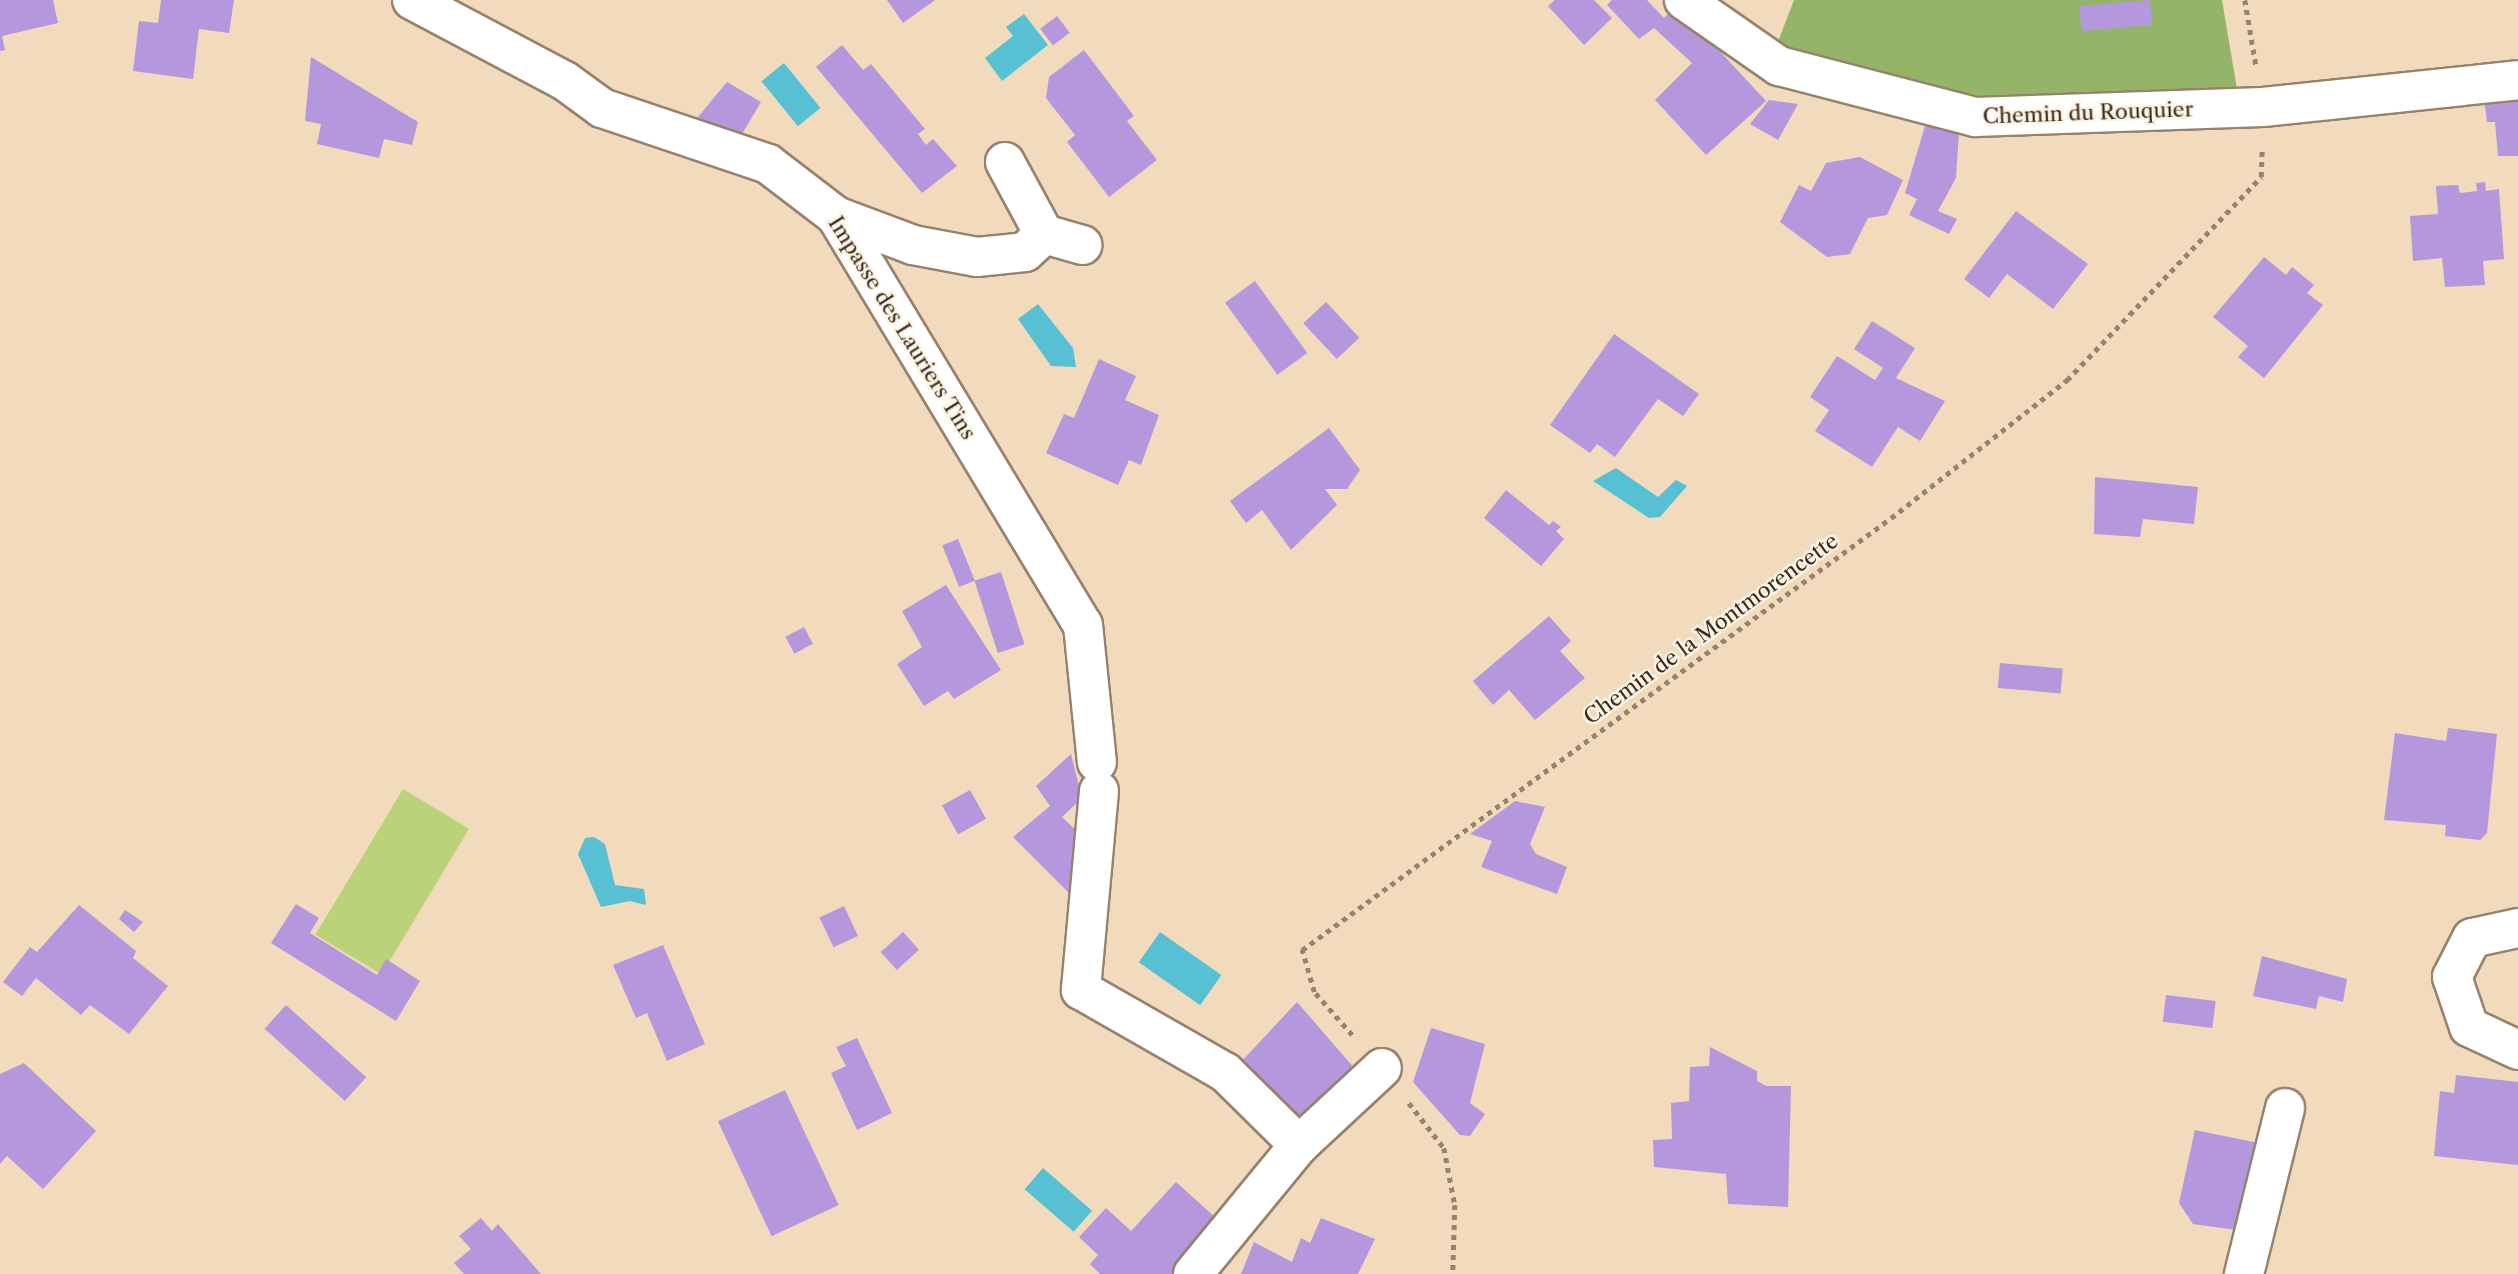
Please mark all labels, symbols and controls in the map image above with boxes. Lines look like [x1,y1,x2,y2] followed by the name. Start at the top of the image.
[1982,97,2194,129] street label: Chemin du Rouquier
[823,212,981,444] street label: Impasse des Lauriers Tins
[1579,528,1843,730] street label: Chemin de la Montmorencette

